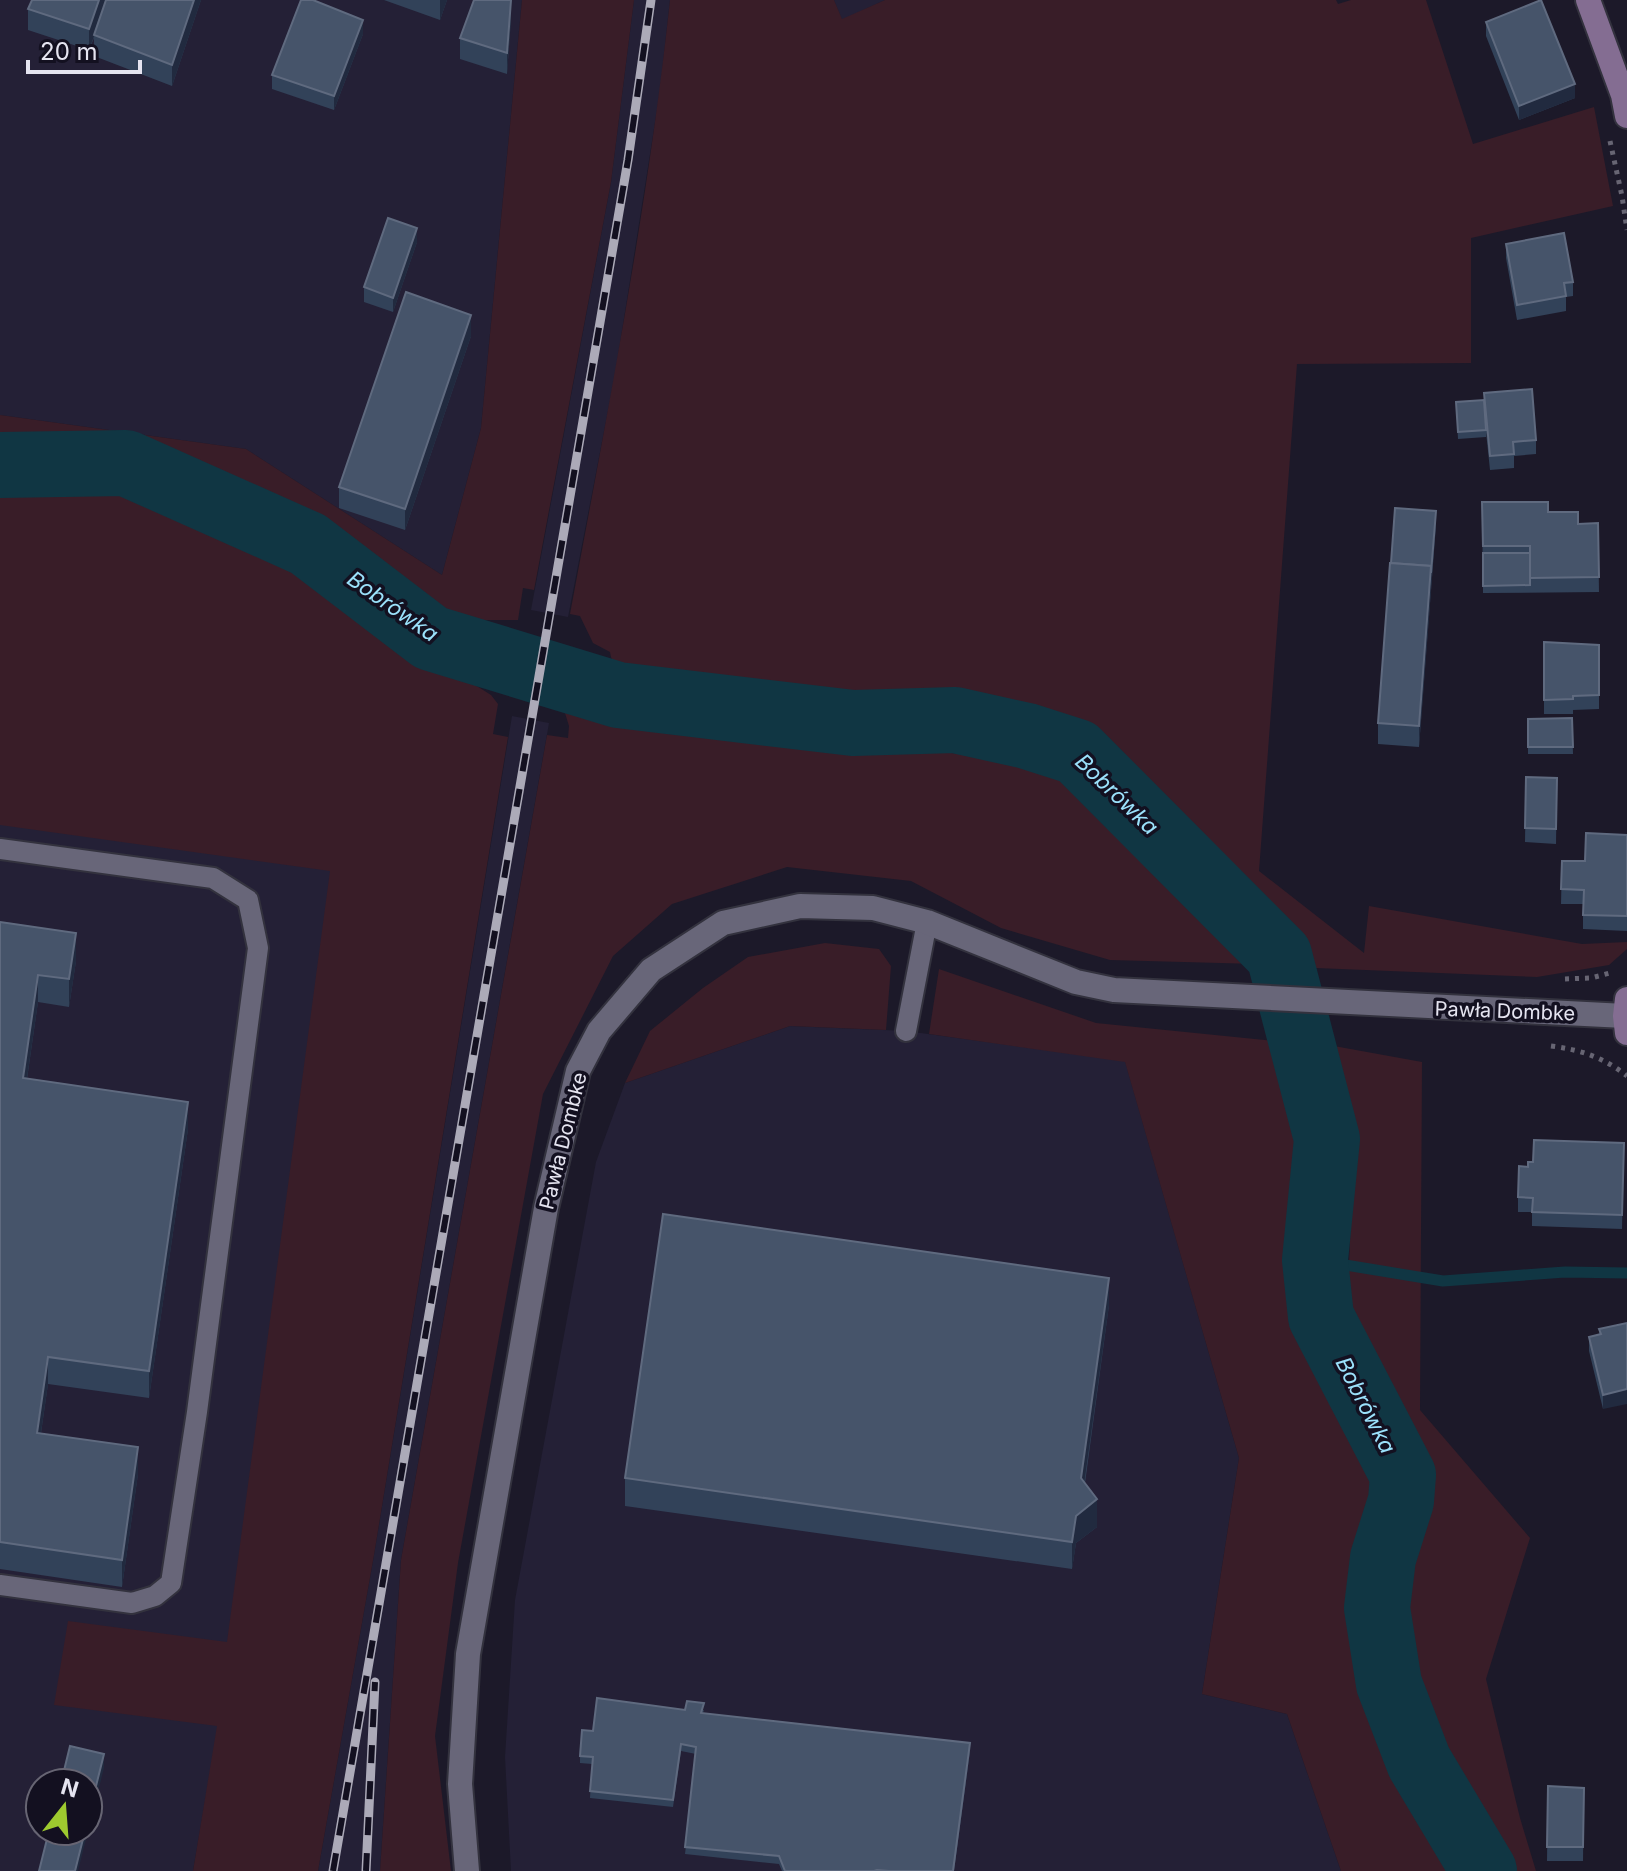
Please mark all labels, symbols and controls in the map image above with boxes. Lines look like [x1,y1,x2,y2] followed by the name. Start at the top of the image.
[28,24,140,74] scale bar
[40,37,98,66] text: 20 m
[343,565,443,647] water label: Bobrówka
[1070,748,1164,840] water label: Bobrówka
[1434,997,1576,1025] street label: Pawła Dombke
[534,1070,592,1212] street label: Pawła Dombke
[1331,1352,1401,1458] water label: Bobrówka
[24,1767,104,1847] north arrow
[58,1773,82,1803] text: N

